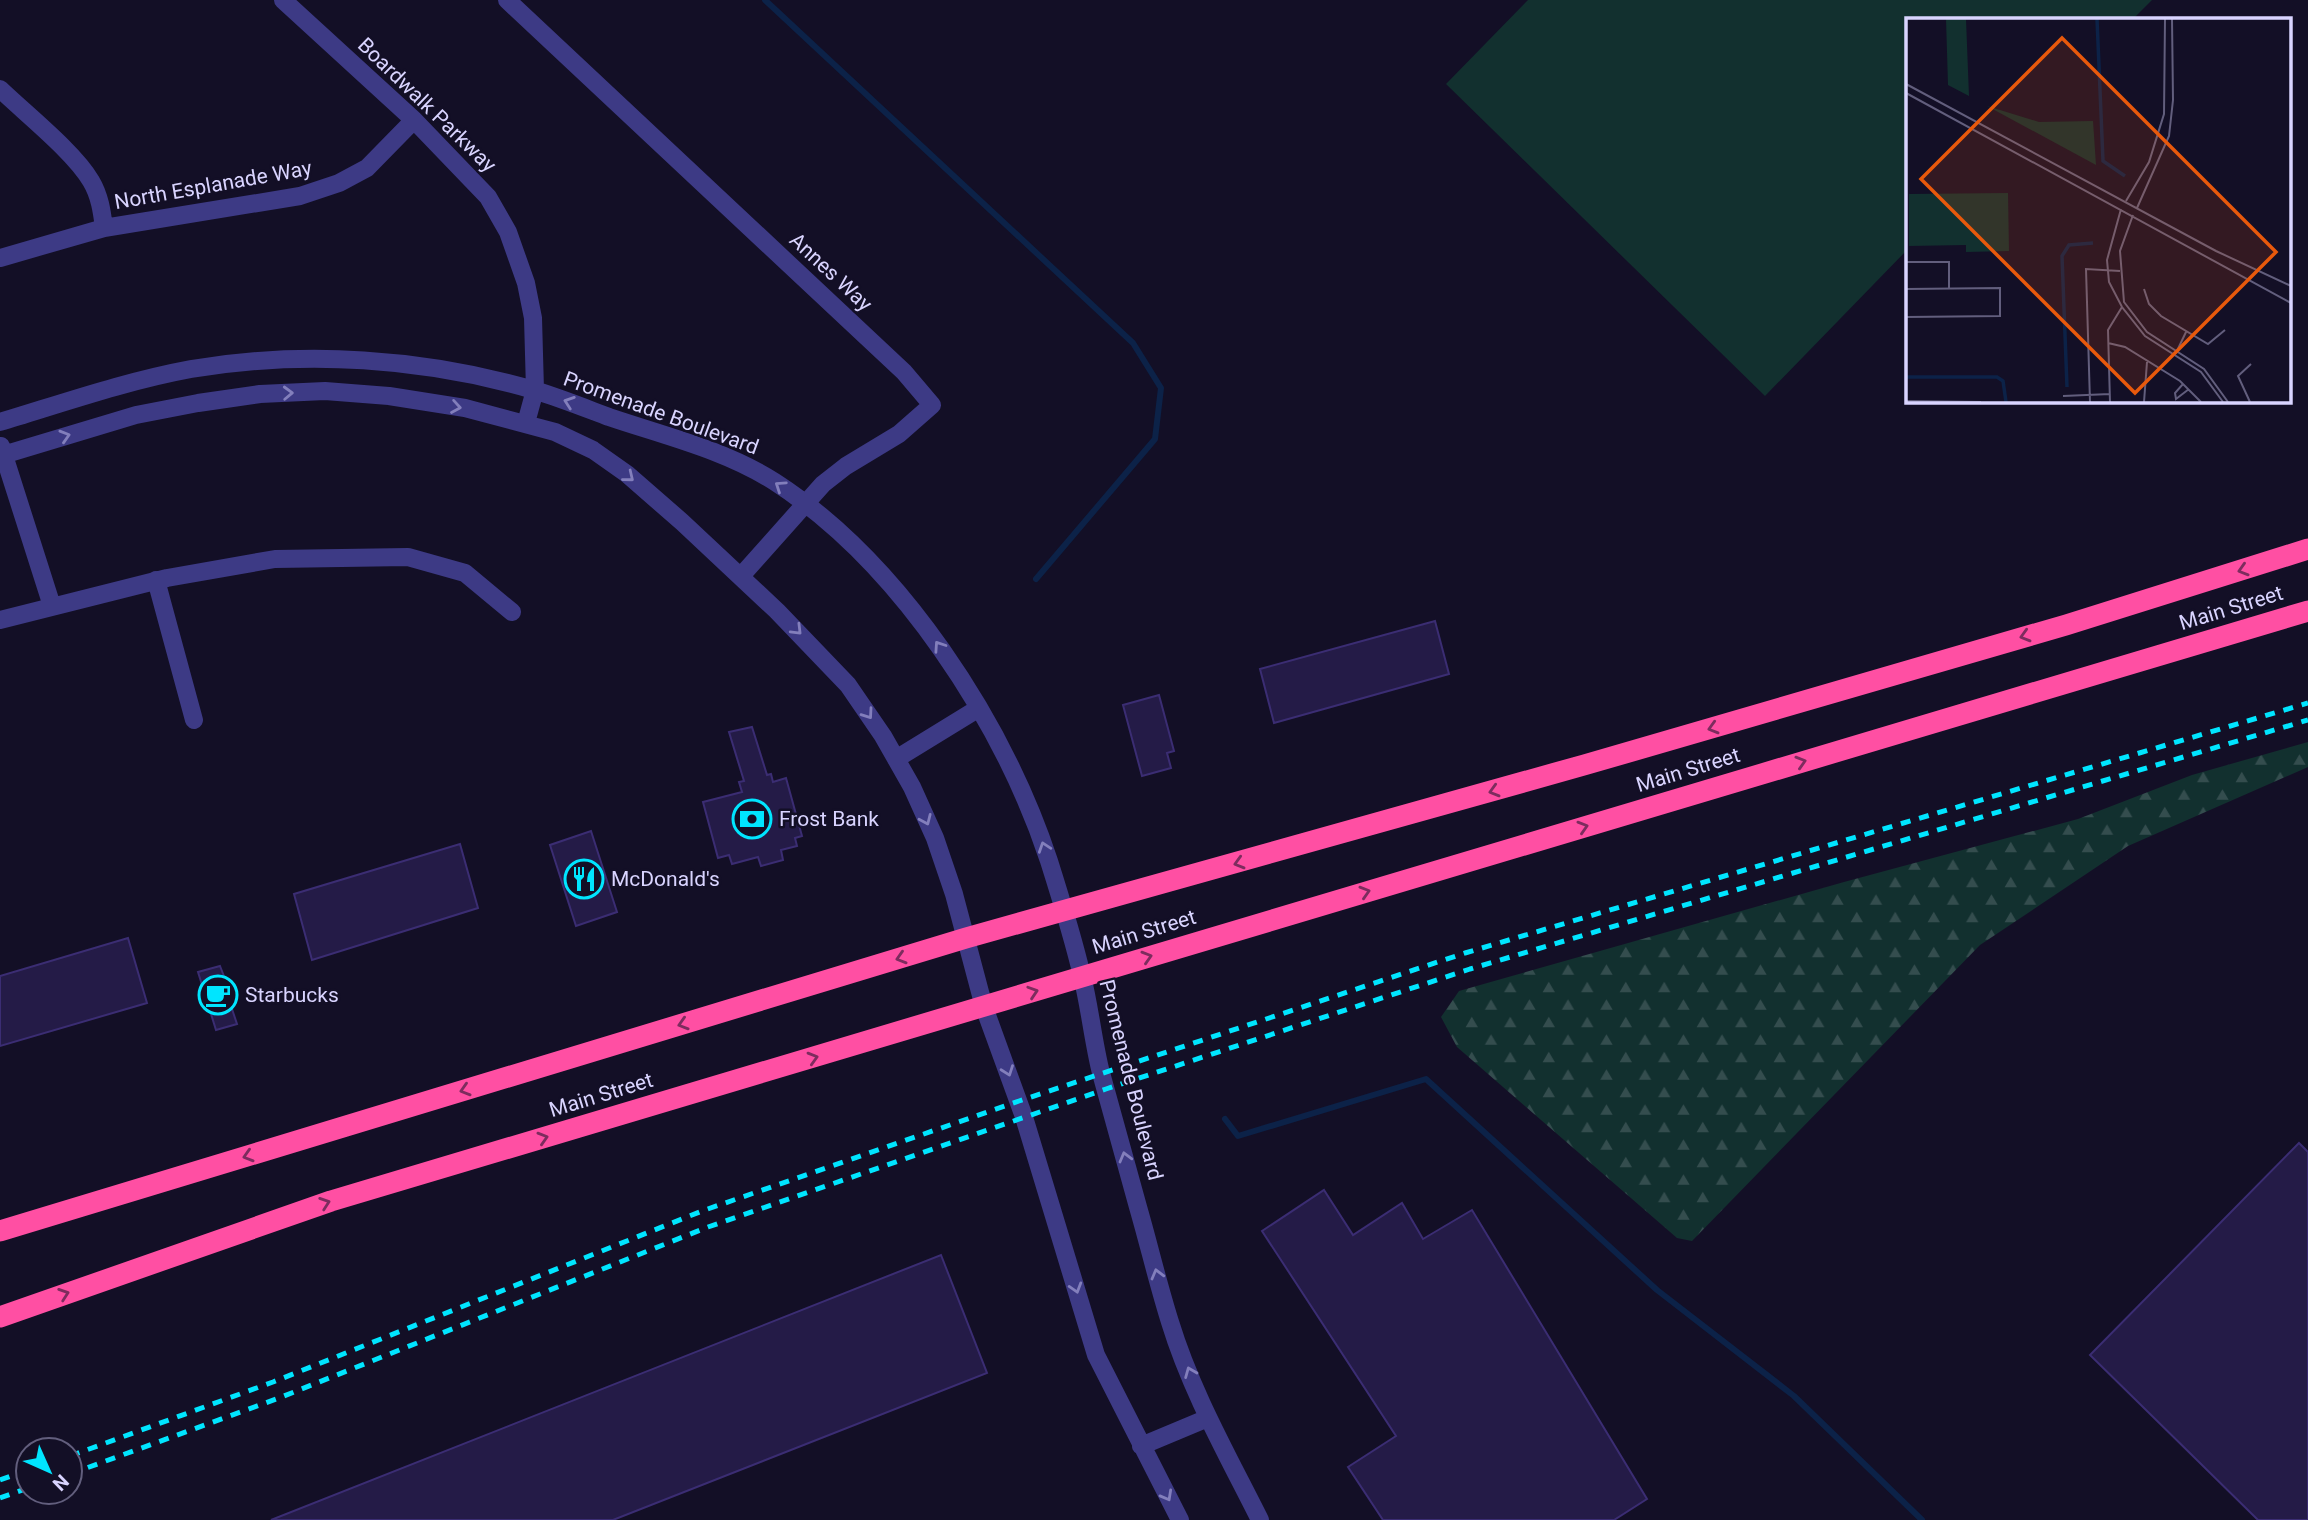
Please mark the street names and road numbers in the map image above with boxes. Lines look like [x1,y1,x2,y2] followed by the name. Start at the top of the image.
[353,33,501,177] street label: Boardwalk Parkway
[112,156,314,214] street label: North Esplanade Way
[785,228,877,316] street label: Annes Way
[560,367,762,459] street label: Promenade Boulevard
[2176,581,2286,635] street label: Main Street
[1633,743,1743,797] street label: Main Street
[1089,905,1199,959] street label: Main Street
[1094,977,1168,1183] street label: Promenade Boulevard
[546,1068,656,1122] street label: Main Street

